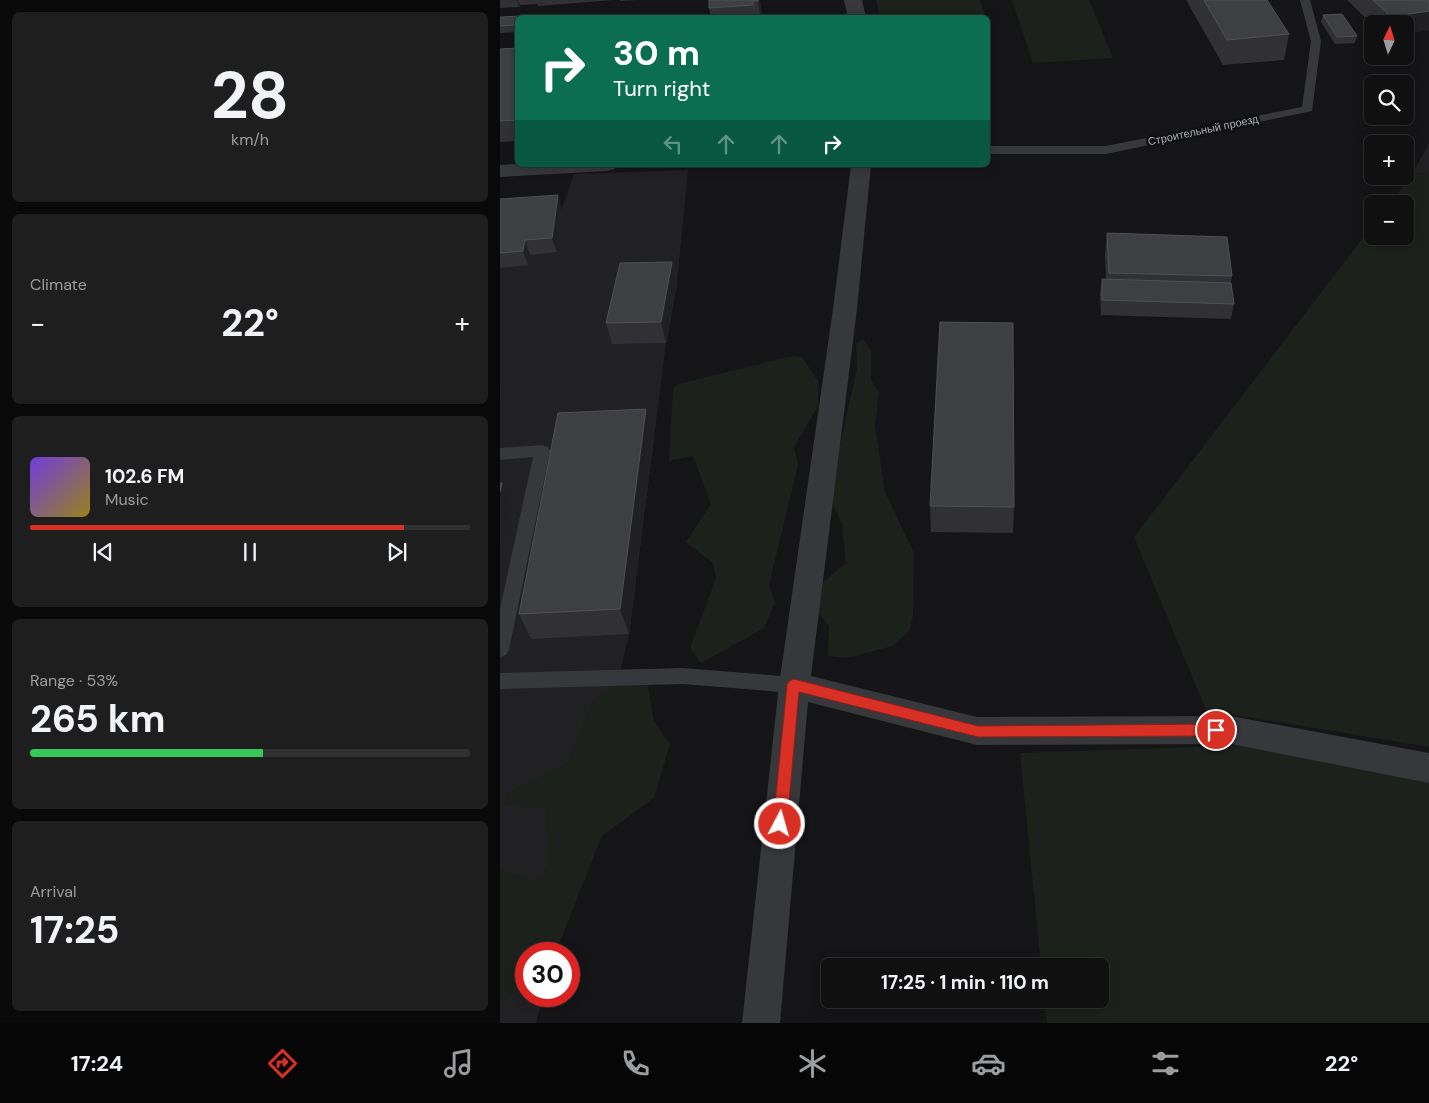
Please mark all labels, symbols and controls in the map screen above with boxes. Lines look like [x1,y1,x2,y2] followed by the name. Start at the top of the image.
[1364,15,1414,65] north arrow
[1364,15,1414,245] map controls
[613,30,700,76] text: 30 m
[530,35,595,100] icon: right
[211,54,289,138] text: 28
[613,74,710,103] text: Turn right
[1364,75,1414,125] button: search
[1147,111,1260,149] street label: Строительный проезд
[231,129,269,150] text: km/h
[659,130,687,158] icon: left
[712,130,740,158] icon: ahead
[765,130,793,158] icon: ahead
[818,130,846,158] icon: right
[1364,135,1414,185] button: +
[1364,195,1414,245] button: −
[30,274,87,295] text: Climate
[221,298,279,348] text: 22°
[30,305,45,342] text: −
[455,305,470,342] text: +
[105,464,184,489] text: 102.6 FM
[105,489,149,510] text: Music
[89,538,117,566] icon: previous
[236,538,264,566] icon: pause
[383,538,411,566] icon: next
[30,670,118,691] text: Range · 53%
[30,694,166,744] text: 265 km
[1195,709,1237,751] pin
[1202,716,1230,744] icon: arrive
[753,797,805,849] position arrow
[30,881,77,902] text: Arrival
[30,905,119,955] text: 17:25
[515,942,580,1007] speed limit sign: 30
[881,970,1049,995] text: 17:25 · 1 min · 110 m
[265,1046,300,1081] icon: directions
[441,1046,476,1081] icon: music
[618,1046,653,1081] icon: phone
[795,1046,830,1081] icon: climate
[971,1046,1006,1081] icon: car
[1148,1046,1183,1081] icon: filters
[71,1049,123,1078] text: 17:24
[1325,1049,1358,1078] text: 22°

